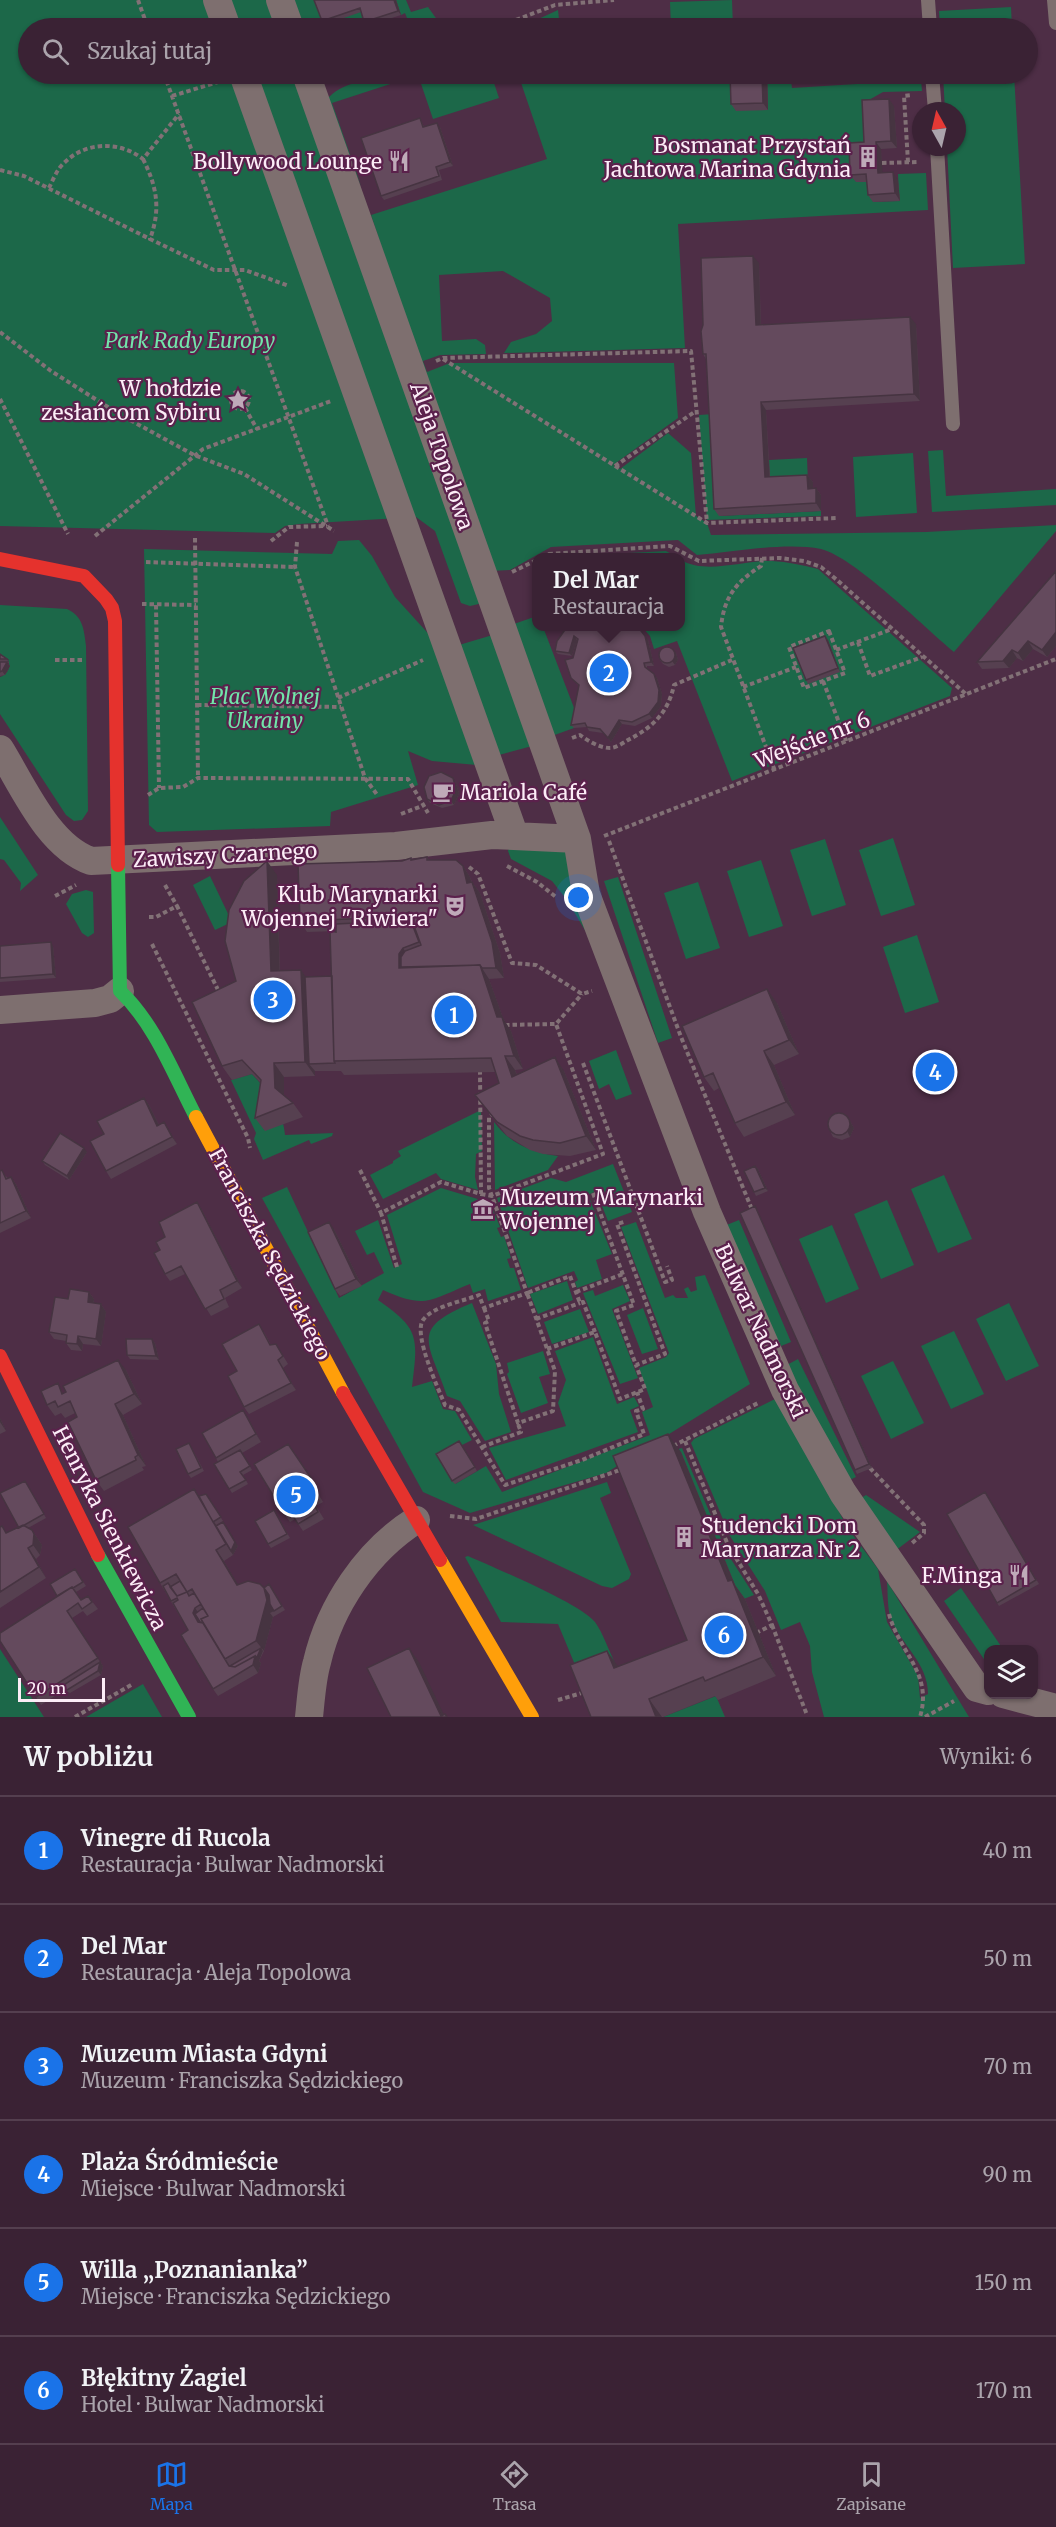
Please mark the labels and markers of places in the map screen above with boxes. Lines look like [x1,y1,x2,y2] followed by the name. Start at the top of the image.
[603,132,851,183] place label: Bosmanat Przystań Jachtowa Marina Gdynia
[856,145,880,169] building icon: Bosmanat Przystań Jachtowa Marina Gdynia
[193,148,382,175] place label: Bollywood Lounge
[387,149,411,173] restaurant icon: Bollywood Lounge
[41,375,221,426] place label: W hołdzie zesłańcom Sybiru
[226,388,250,412] place icon: W hołdzie zesłańcom Sybiru
[590,650,628,696] pin: 2
[460,779,587,806] place label: Mariola Café
[431,780,455,804] cafe icon: Mariola Café
[240,881,438,932] place label: Klub Marynarki Wojennej "Riwiera"
[443,894,467,918] theatre icon: Klub Marynarki Wojennej "Riwiera"
[254,978,292,1022] pin: 3
[434,992,474,1038] pin: 1
[916,1050,954,1094] pin: 4
[499,1184,703,1235] place label: Muzeum Marynarki Wojennej
[471,1197,495,1221] museum icon: Muzeum Marynarki Wojennej
[276,1472,316,1518] pin: 5
[701,1512,861,1563] place label: Studencki Dom Marynarza Nr 2
[672,1525,696,1549] building icon: Studencki Dom Marynarza Nr 2
[921,1562,1002,1589] place label: F.Minga
[1007,1563,1031,1587] restaurant icon: F.Minga
[704,1612,744,1658] pin: 6

